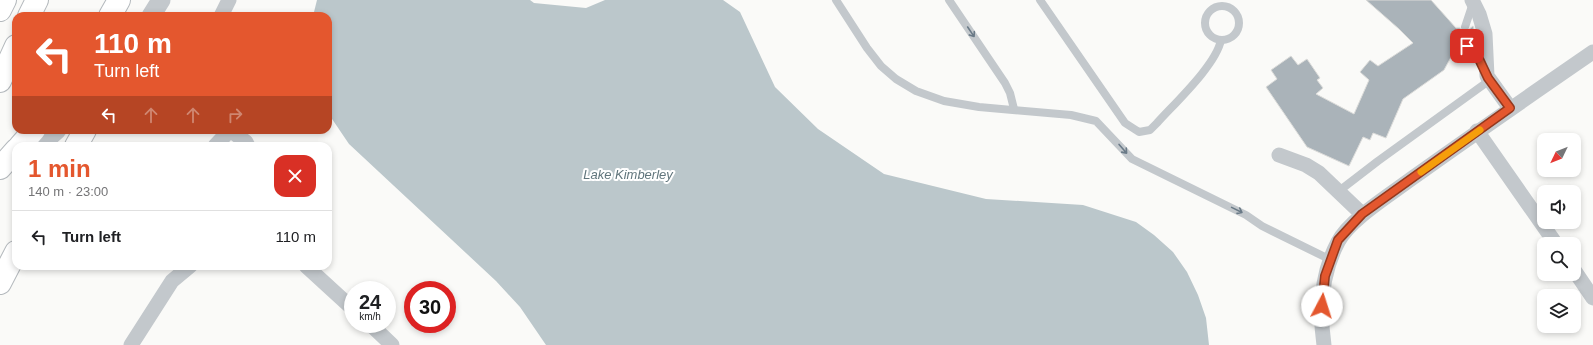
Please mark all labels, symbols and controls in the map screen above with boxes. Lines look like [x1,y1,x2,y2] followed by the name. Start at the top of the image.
[967,26,975,38] one-way arrow
[28,28,80,80] icon: left
[94,28,172,59] text: 110 m
[1450,29,1484,63] pin
[1456,35,1478,57] icon: arrive
[94,61,159,81] text: Turn left
[98,104,120,126] icon: left
[140,104,162,126] icon: ahead
[182,104,204,126] icon: ahead
[224,104,246,126] icon: right
[1537,133,1581,177] north arrow
[1537,133,1581,333] map controls
[1118,143,1127,153] one-way arrow
[28,155,91,182] text: 1 min
[274,155,316,197] button: close
[583,167,674,182] water label: Lake Kimberley
[28,184,108,199] text: 140 m · 23:00
[1537,185,1581,229] button: sound
[1230,207,1242,214] one-way arrow
[28,226,50,248] icon: left
[62,228,121,245] text: Turn left
[275,228,316,245] text: 110 m
[1537,237,1581,281] button: search
[404,281,456,333] speed limit sign: 30
[1301,285,1343,327] position arrow
[1537,289,1581,333] button: layers
[359,291,381,313] text: 24
[359,311,381,322] text: km/h

